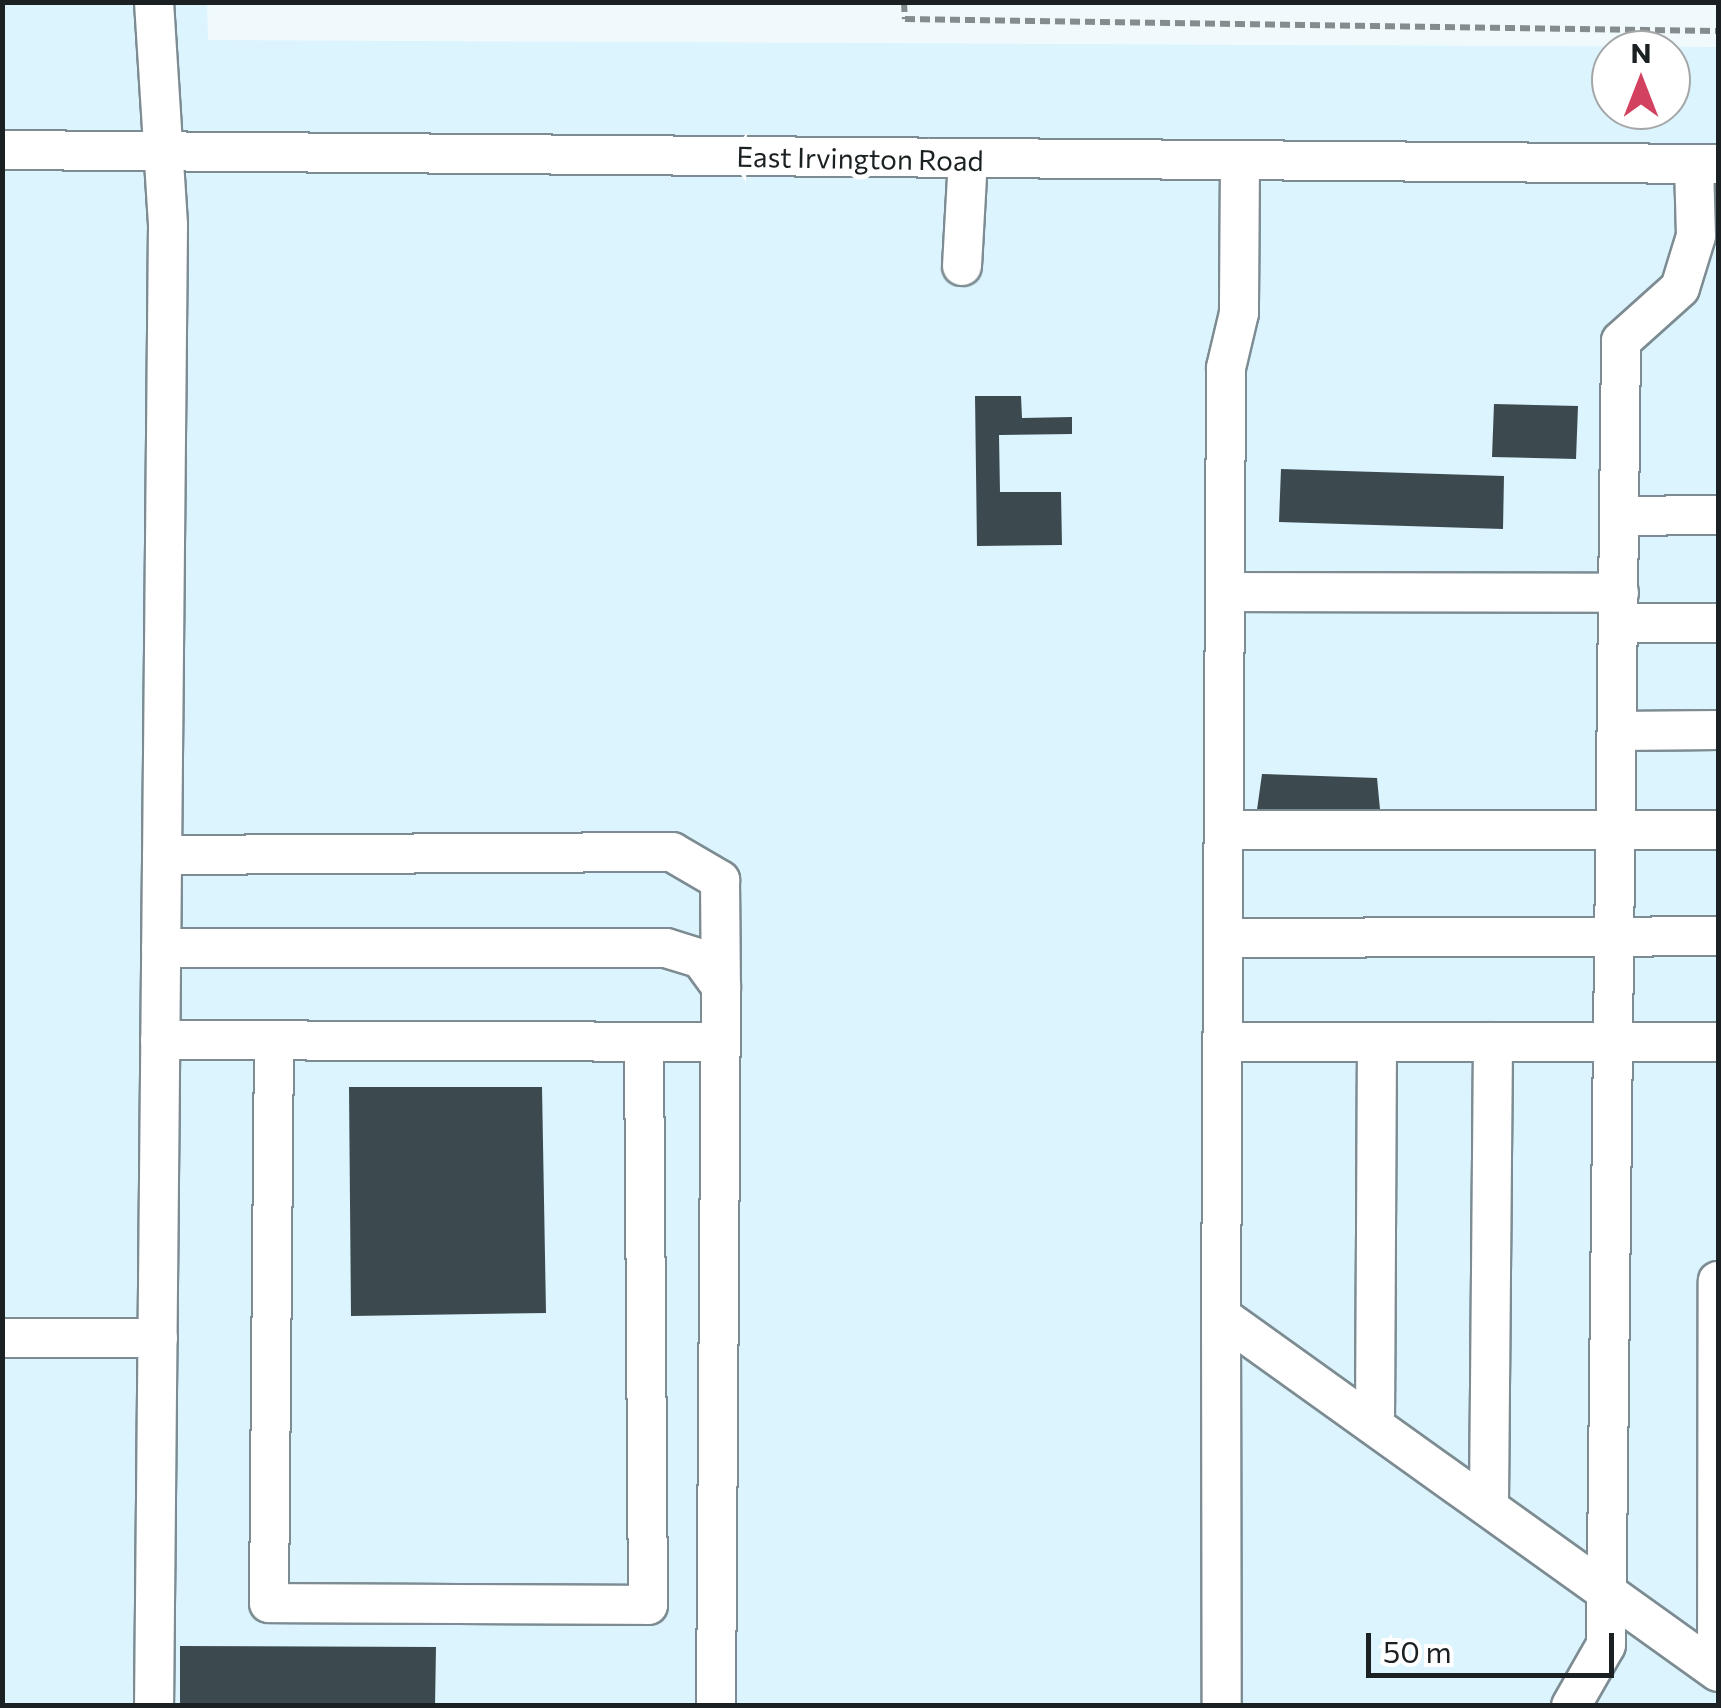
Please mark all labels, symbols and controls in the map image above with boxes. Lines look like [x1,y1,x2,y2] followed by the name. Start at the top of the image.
[1591,30,1691,130] north arrow
[1631,35,1652,69] text: N
[736,139,984,177] street label: East Irvington Road
[1371,1613,1618,1675] scale bar
[1383,1632,1452,1669] text: 50 m

